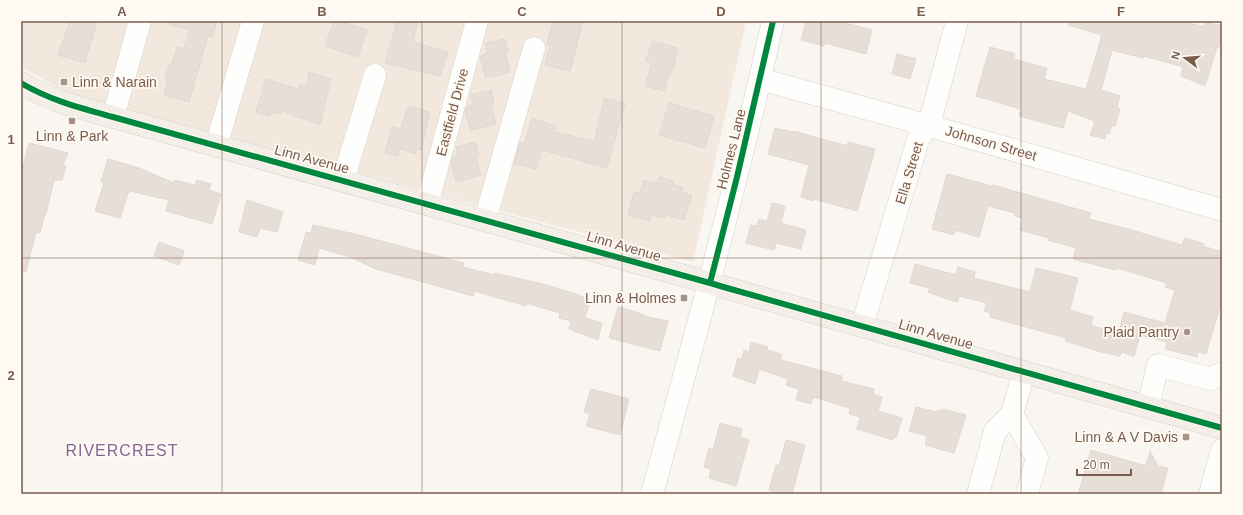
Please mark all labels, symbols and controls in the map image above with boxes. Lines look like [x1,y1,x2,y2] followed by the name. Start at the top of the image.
[117,4,127,19] text: A
[317,4,327,19] text: B
[517,4,527,19] text: C
[716,4,726,19] text: D
[917,4,926,19] text: E
[1117,4,1125,19] text: F
[1165,38,1205,78] north arrow
[1169,50,1182,61] text: N
[433,66,471,158] street label: Eastfield Drive
[72,74,157,90] place label: Linn & Narain
[59,77,69,87] marker: Linn & Narain
[713,107,749,191] street label: Holmes Lane
[67,116,77,126] marker: Linn & Park
[944,122,1039,164] street label: Johnson Street
[36,128,109,144] place label: Linn & Park
[7,132,15,147] text: 1
[892,140,926,206] street label: Ella Street
[273,141,351,177] street label: Linn Avenue
[585,228,663,264] street label: Linn Avenue
[585,290,676,306] place label: Linn & Holmes
[679,293,689,303] marker: Linn & Holmes
[897,316,975,352] street label: Linn Avenue
[1104,324,1179,340] place label: Plaid Pantry
[1182,327,1192,337] marker: Plaid Pantry
[7,368,15,383] text: 2
[1074,429,1178,445] place label: Linn & A V Davis
[1181,432,1191,442] marker: Linn & A V Davis
[65,442,179,459] district label: RIVERCREST
[1077,451,1131,477] scale bar
[1083,458,1110,472] text: 20 m

